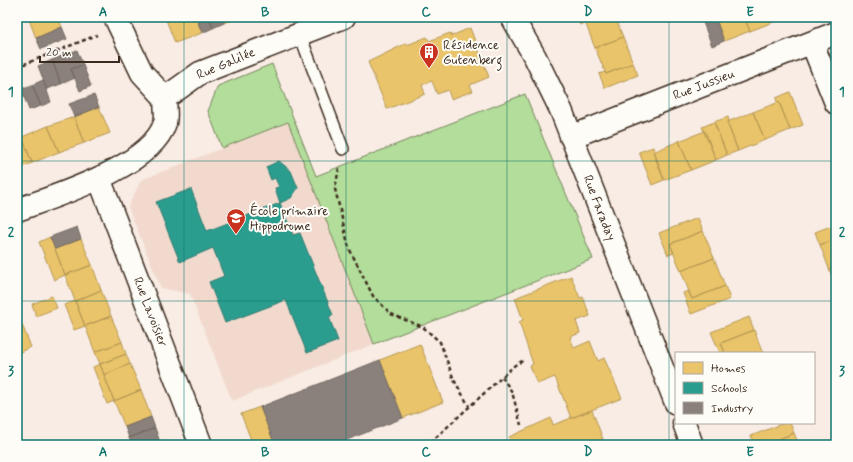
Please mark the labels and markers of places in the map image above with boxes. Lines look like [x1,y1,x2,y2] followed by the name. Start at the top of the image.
[443,37,502,71] place label: Résidence Gutenberg
[418,41,440,69] building icon: Résidence Gutenberg
[250,202,328,235] place label: École primaire Hippodrome
[225,207,247,235] school or university icon: École primaire Hippodrome

